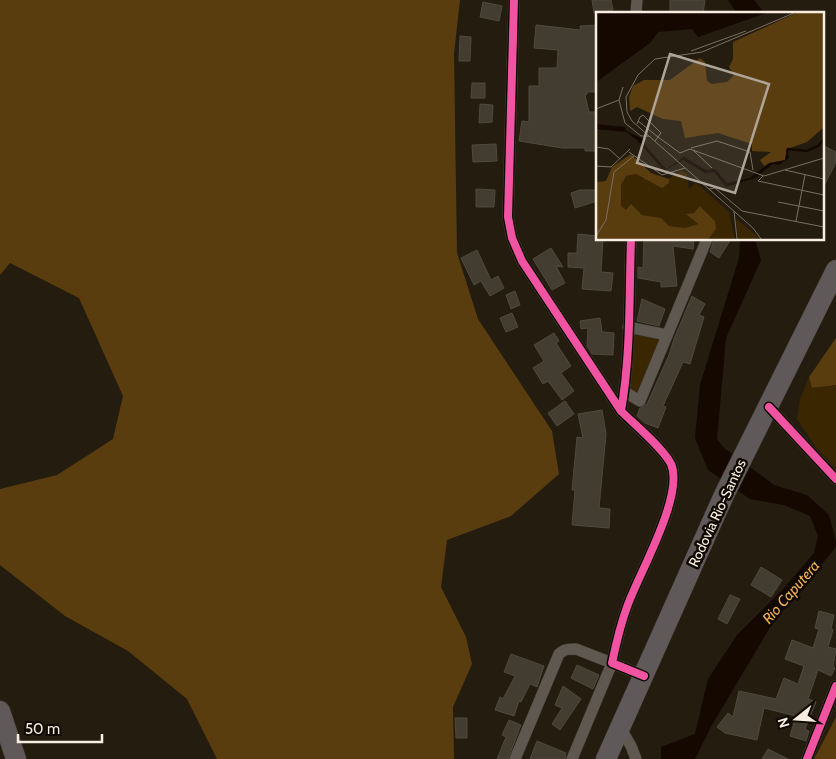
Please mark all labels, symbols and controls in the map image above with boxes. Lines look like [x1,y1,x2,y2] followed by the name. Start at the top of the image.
[596,12,824,240] inset map
[684,456,750,570] street label: Rodovia Rio-Santos
[759,557,823,627] water label: Rio Caputera
[771,694,821,744] north arrow
[18,712,101,744] scale bar
[774,715,794,730] text: N
[25,720,60,738] text: 50 m

